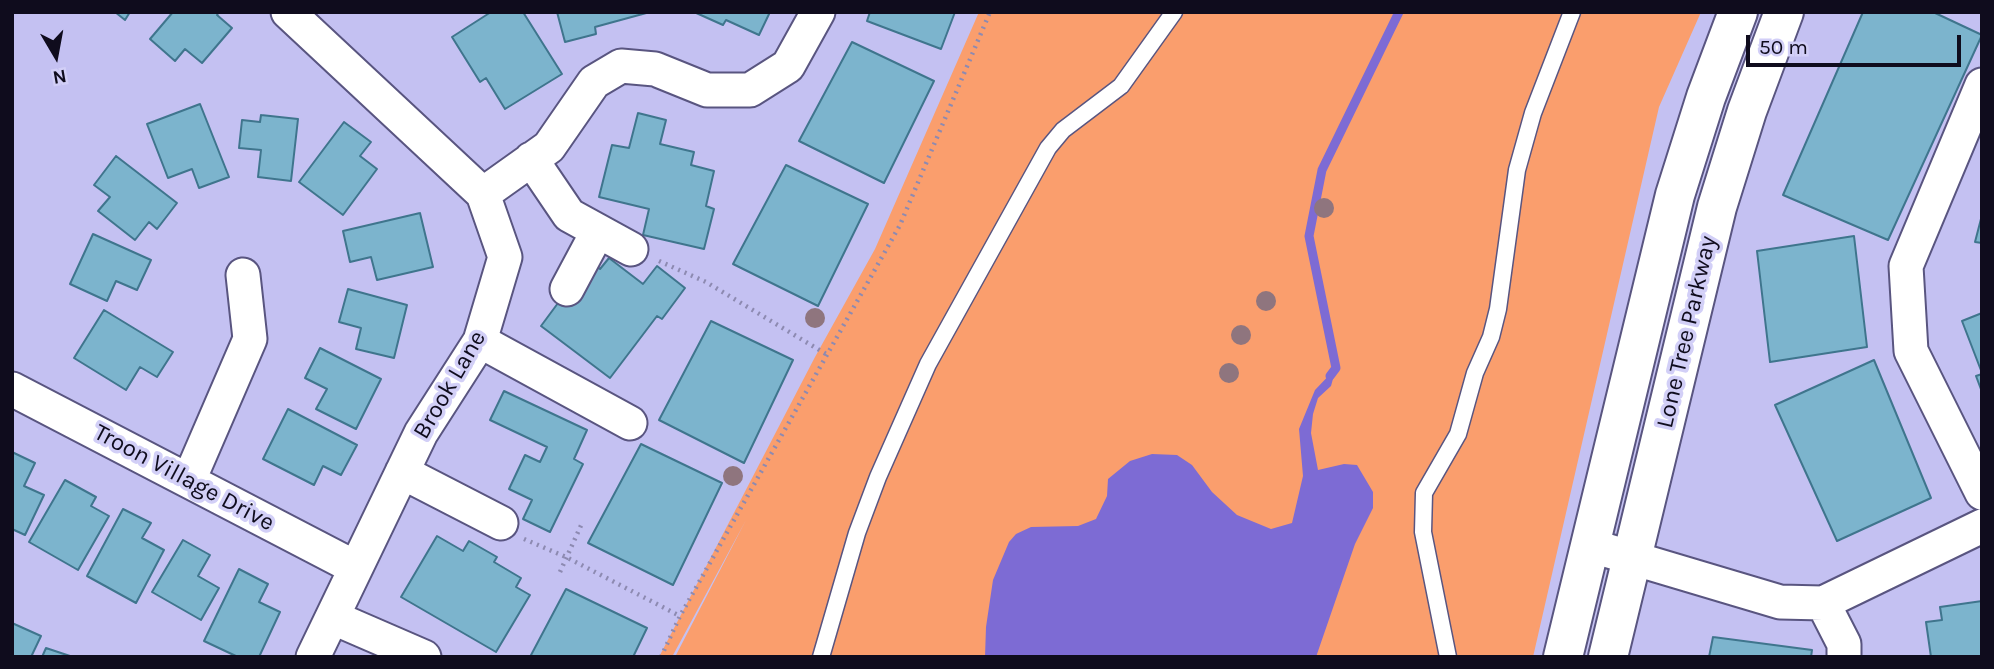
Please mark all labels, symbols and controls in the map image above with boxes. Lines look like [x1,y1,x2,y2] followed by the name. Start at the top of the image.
[21,21,91,91] north arrow
[1749,21,1964,65] scale bar
[1759,35,1808,59] text: 50 m
[51,65,68,89] text: N
[1651,233,1723,431] street label: Lone Tree Parkway
[407,326,493,444] street label: Brook Lane
[89,418,279,538] street label: Troon Village Drive

